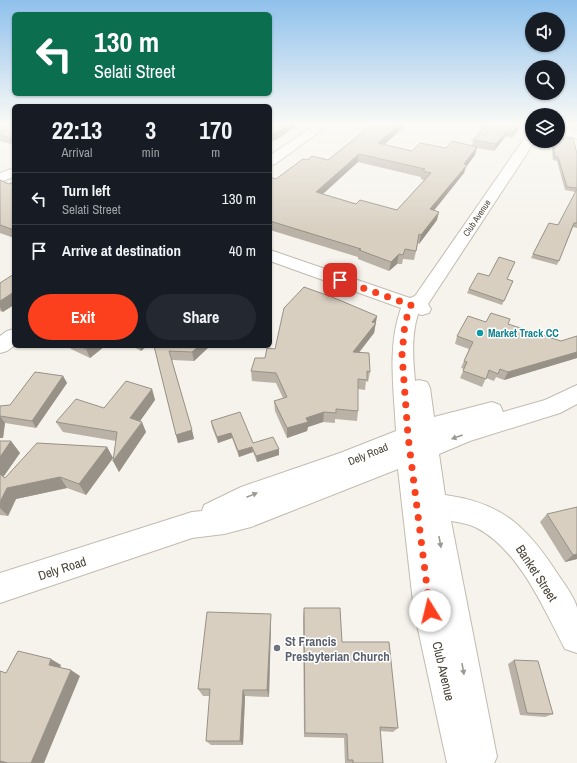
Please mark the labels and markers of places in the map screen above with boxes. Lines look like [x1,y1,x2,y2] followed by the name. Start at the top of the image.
[323,263,357,297] pin
[488,326,559,340] place label: Market Track CC
[475,328,485,338] marker: Market Track CC
[285,633,390,665] place label: St Francis Presbyterian Church
[272,643,282,653] marker: St Francis Presbyterian Church

